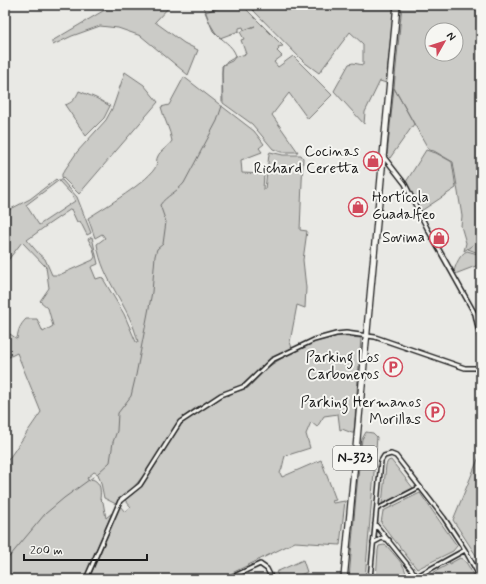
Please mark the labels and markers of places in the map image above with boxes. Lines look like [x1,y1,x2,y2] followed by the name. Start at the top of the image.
[254,142,359,179] place label: Cocinas Richard Ceretta
[362,150,384,172] shop icon: Cocinas Richard Ceretta
[372,188,435,225] place label: Hortícola Guadalfeo
[347,196,369,218] shop icon: Hortícola Guadalfeo
[428,227,450,249] shop icon: Sovima
[382,228,425,248] place label: Sovima
[306,348,379,385] place label: Parking Los Carboneros
[382,356,404,378] parking icon: Parking Los Carboneros
[301,393,421,430] place label: Parking Hermanos Morillas
[424,401,446,423] parking icon: Parking Hermanos Morillas

